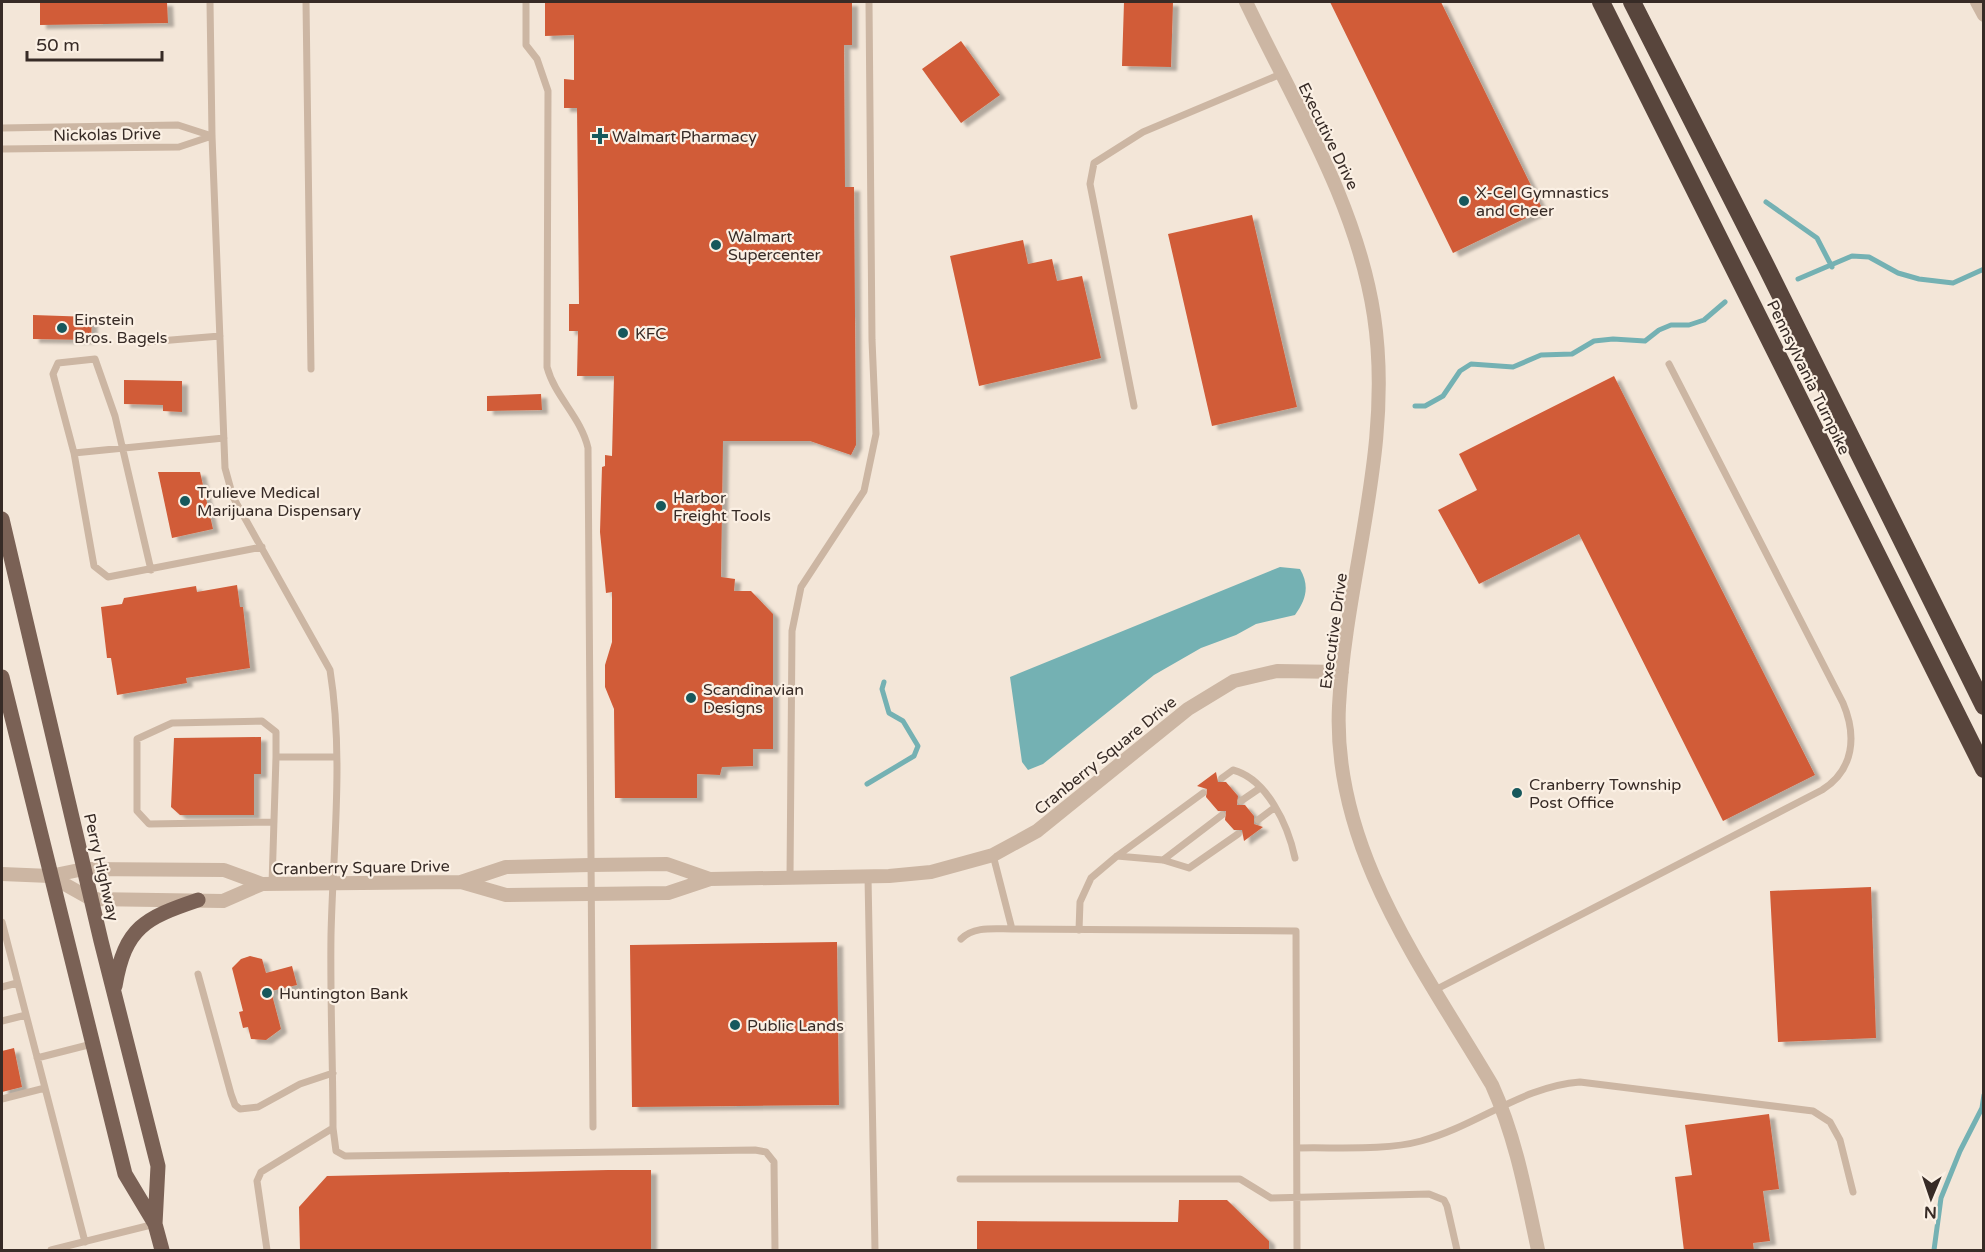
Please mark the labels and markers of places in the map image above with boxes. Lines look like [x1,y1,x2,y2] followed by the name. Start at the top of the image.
[612,127,757,147] place label: Walmart Pharmacy
[593,129,607,143] marker: Walmart Pharmacy
[1476,183,1609,221] place label: X-Cel Gymnastics and Cheer
[1457,194,1471,208] marker: X-Cel Gymnastics and Cheer
[728,227,822,265] place label: Walmart Supercenter
[709,238,723,252] marker: Walmart Supercenter
[74,310,168,348] place label: Einstein Bros. Bagels
[55,321,69,335] marker: Einstein Bros. Bagels
[635,324,666,344] place label: KFC
[616,326,630,340] marker: KFC
[197,483,361,521] place label: Trulieve Medical Marijuana Dispensary
[673,488,771,526] place label: Harbor Freight Tools
[178,494,192,508] marker: Trulieve Medical Marijuana Dispensary
[654,499,668,513] marker: Harbor Freight Tools
[703,680,804,718] place label: Scandinavian Designs
[684,691,698,705] marker: Scandinavian Designs
[1529,775,1681,813] place label: Cranberry Township Post Office
[1510,786,1524,800] marker: Cranberry Township Post Office
[279,984,409,1004] place label: Huntington Bank
[260,986,274,1000] marker: Huntington Bank
[747,1016,844,1036] place label: Public Lands
[728,1018,742,1032] marker: Public Lands

